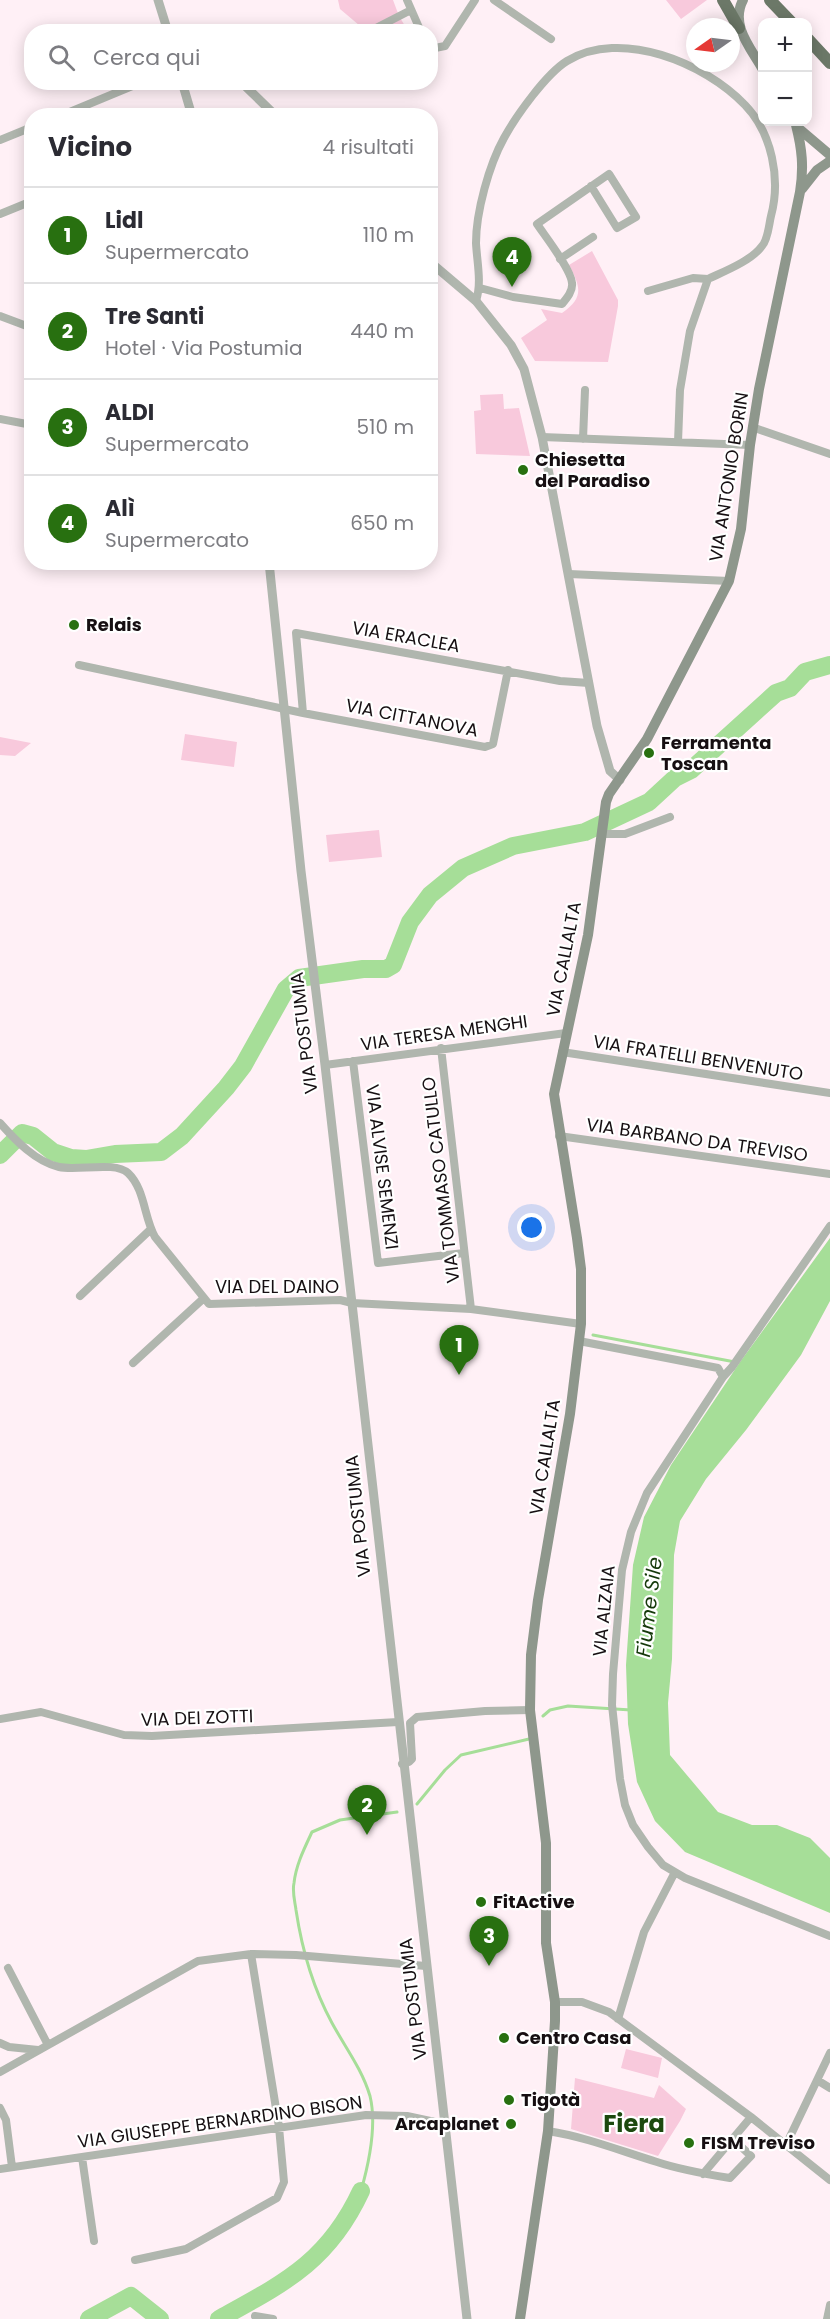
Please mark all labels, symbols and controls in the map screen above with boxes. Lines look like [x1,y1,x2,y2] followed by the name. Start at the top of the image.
[686,18,740,72] north arrow
[758,18,812,126] map controls
[758,18,812,72] button: +
[24,24,438,90] search box
[45,41,78,74] icon: search
[93,42,200,73] text: Cerca qui
[758,72,812,126] button: −
[48,129,132,165] text: Vicino
[323,133,414,161] text: 4 risultati
[105,205,143,236] text: Lidl
[64,221,71,249] text: 1
[363,221,414,249] text: 110 m
[105,238,249,266] text: Supermercato
[492,238,532,287] pin: 4
[105,301,204,332] text: Tre Santi
[62,317,73,345] text: 2
[350,317,414,345] text: 440 m
[105,334,302,362] text: Hotel · Via Postumia
[703,390,754,564] street label: VIA ANTONIO BORIN
[105,397,154,428] text: ALDI
[61,413,74,441] text: 3
[357,413,414,441] text: 510 m
[105,430,249,458] text: Supermercato
[535,447,650,493] place label: Chiesetta del Paradiso
[516,463,530,477] marker: Chiesetta del Paradiso
[105,493,135,524] text: Alì
[61,509,74,537] text: 4
[350,509,414,537] text: 650 m
[105,526,249,554] text: Supermercato
[86,612,142,637] place label: Relais
[350,615,462,658] street label: VIA ERACLEA
[67,618,81,632] marker: Relais
[344,692,481,743] street label: VIA CITTANOVA
[661,730,771,776] place label: Ferramenta Toscan
[642,746,656,760] marker: Ferramenta Toscan
[540,899,587,1019] street label: VIA CALLALTA
[284,971,323,1095] street label: VIA POSTUMIA
[359,1008,529,1057] street label: VIA TERESA MENGHI
[591,1029,805,1086] street label: VIA FRATELLI BENVENUTO
[415,1075,466,1285] street label: VIA TOMMASO CATULLO
[360,1083,405,1251] street label: VIA ALVISE SEMENZI
[585,1112,809,1167] street label: VIA BARBANO DA TREVISO
[517,1213,546,1242] your location
[215,1274,339,1299] street label: VIA DEL DAINO
[440,1326,478,1375] pin: 1
[523,1397,566,1517] street label: VIA CALLALTA
[339,1454,376,1578] street label: VIA POSTUMIA
[629,1555,669,1659] water label: Fiume Sile
[586,1564,621,1658] street label: VIA ALZAIA
[140,1703,254,1732] street label: VIA DEI ZOTTI
[348,1786,386,1835] pin: 2
[493,1889,575,1914] place label: FitActive
[474,1895,488,1909] marker: FitActive
[470,1916,508,1966] pin: 3
[393,1937,432,2061] street label: VIA POSTUMIA
[516,2025,631,2050] place label: Centro Casa
[497,2031,511,2045] marker: Centro Casa
[521,2087,580,2112] place label: Tigotà
[76,2089,364,2154] street label: VIA GIUSEPPE BERNARDINO BISON
[502,2093,516,2107] marker: Tigotà
[603,2107,665,2140] district label: Fiera
[395,2111,499,2136] place label: Arcaplanet
[504,2117,518,2131] marker: Arcaplanet
[701,2130,815,2155] place label: FISM Treviso
[682,2136,696,2150] marker: FISM Treviso

